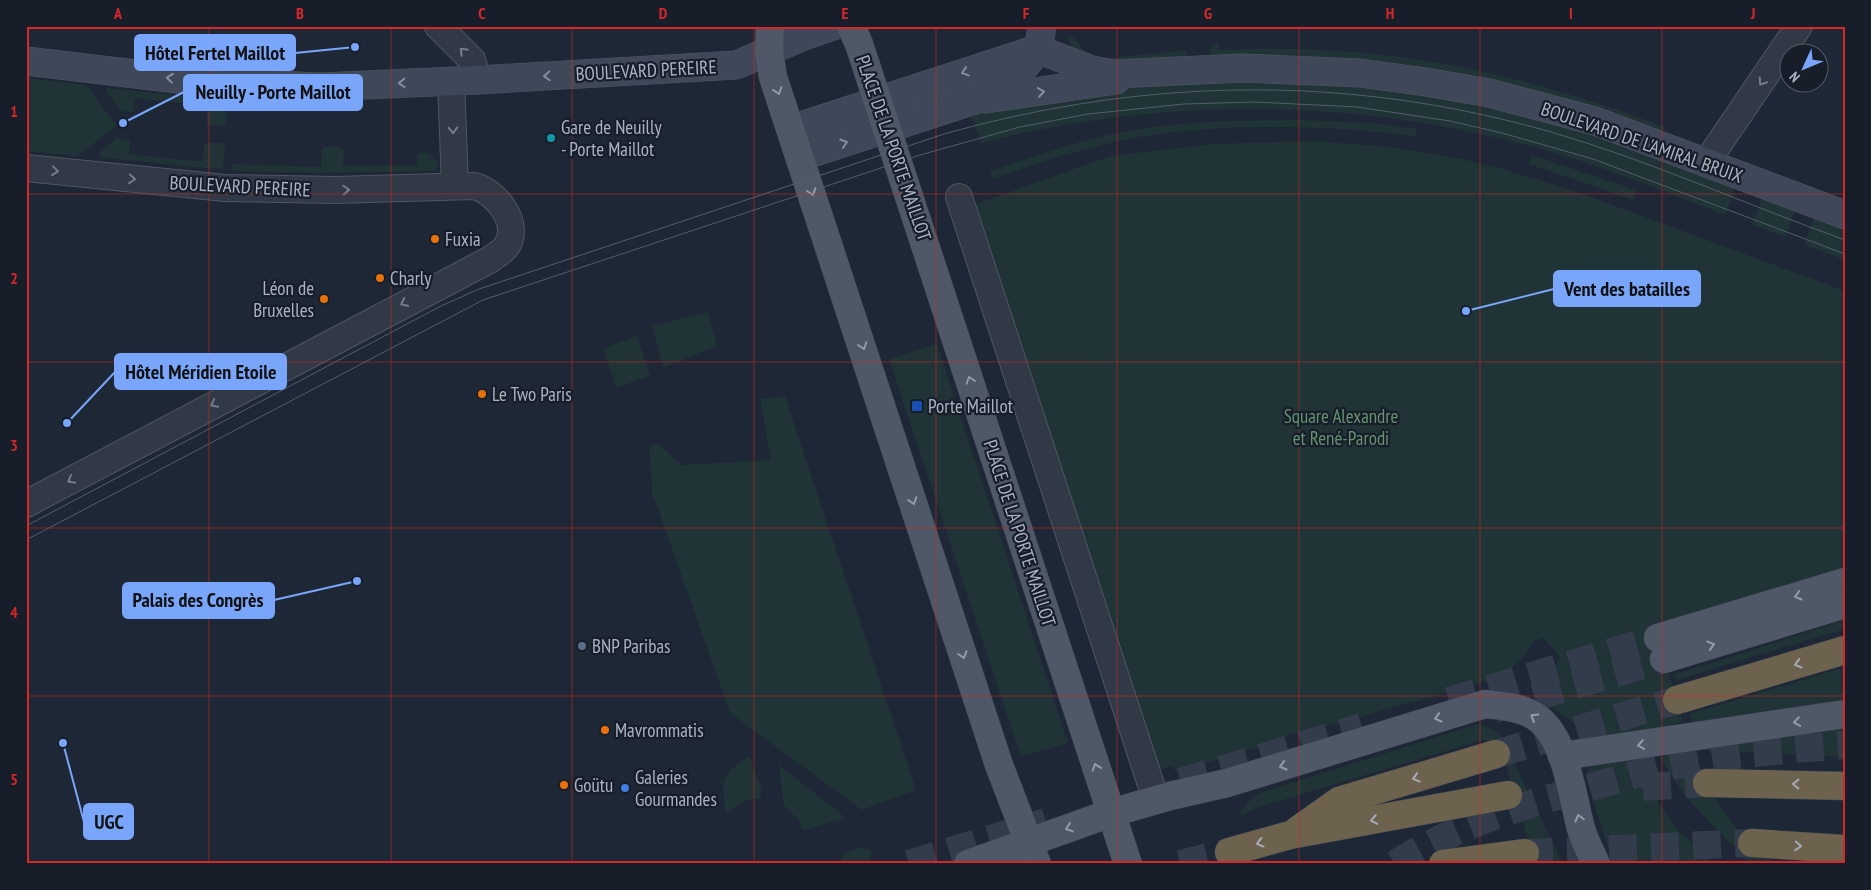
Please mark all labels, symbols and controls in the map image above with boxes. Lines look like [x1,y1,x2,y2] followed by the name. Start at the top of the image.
[113,3,123,23] text: A
[296,3,304,23] text: B
[478,3,486,23] text: C
[659,3,668,23] text: D
[842,3,849,23] text: E
[1023,3,1030,23] text: F
[1204,3,1212,23] text: G
[1386,3,1394,23] text: H
[1569,3,1573,23] text: I
[1750,3,1755,23] text: J
[135,35,295,70] callout: Hôtel Fertel Maillot
[145,40,285,66] text: Hôtel Fertel Maillot
[1778,42,1828,92] north arrow
[459,47,468,56] one-way arrow
[851,52,937,244] street label: PLACE DE LA PORTE MAILLOT
[575,54,717,86] street label: BOULEVARD PEREIRE
[961,66,969,76] one-way arrow
[1786,68,1804,86] text: N
[543,71,551,82] one-way arrow
[166,73,174,84] one-way arrow
[184,75,362,110] callout: Neuilly - Porte Maillot
[1759,76,1768,85] one-way arrow
[398,78,406,89] one-way arrow
[195,79,351,105] text: Neuilly - Porte Maillot
[772,87,782,95] one-way arrow
[1037,88,1045,98] one-way arrow
[1538,96,1746,188] street label: BOULEVARD DE L'AMIRAL BRUIX
[10,101,18,121] text: 1
[561,115,662,161] place label: Gare de Neuilly - Porte Maillot
[448,126,458,134] one-way arrow
[545,132,557,144] marker: Gare de Neuilly - Porte Maillot
[839,138,847,148] one-way arrow
[50,166,59,176] one-way arrow
[169,170,311,202] street label: BOULEVARD PEREIRE
[128,174,136,185] one-way arrow
[343,184,351,195] one-way arrow
[806,187,816,196] one-way arrow
[445,227,481,251] place label: Fuxia
[429,233,441,245] marker: Fuxia
[390,266,432,290] place label: Charly
[10,268,18,288] text: 2
[1554,271,1700,306] callout: Vent des batailles
[374,272,386,284] marker: Charly
[253,276,314,322] place label: Léon de Bruxelles
[1563,276,1690,302] text: Vent des batailles
[318,293,330,305] marker: Léon de Bruxelles
[400,297,409,307] one-way arrow
[857,342,867,350] one-way arrow
[115,354,286,389] callout: Hôtel Méridien Etoile
[125,359,277,385] text: Hôtel Méridien Etoile
[966,376,976,384] one-way arrow
[492,382,572,406] place label: Le Two Paris
[476,388,488,400] marker: Le Two Paris
[928,394,1014,418] place label: Porte Maillot
[211,398,220,408] one-way arrow
[910,399,924,413] marker: Porte Maillot
[1284,404,1399,450] park label: Square Alexandre et René-Parodi
[10,435,18,455] text: 3
[979,437,1062,630] street label: PLACE DE LA PORTE MAILLOT
[67,474,76,484] one-way arrow
[907,496,917,504] one-way arrow
[123,583,274,618] callout: Palais des Congrès
[132,587,264,613] text: Palais des Congrès
[1794,591,1803,601] one-way arrow
[10,602,18,622] text: 4
[592,634,670,658] place label: BNP Paribas
[576,640,588,652] marker: BNP Paribas
[1707,640,1715,650] one-way arrow
[958,651,968,659] one-way arrow
[1794,658,1803,668] one-way arrow
[1434,712,1443,722] one-way arrow
[1530,714,1539,724] one-way arrow
[1792,716,1801,726] one-way arrow
[615,718,704,742] place label: Mavrommatis
[599,724,611,736] marker: Mavrommatis
[1636,739,1644,750] one-way arrow
[1279,760,1287,770] one-way arrow
[1092,763,1102,772] one-way arrow
[635,765,717,811] place label: Galeries Gourmandes
[10,769,18,789] text: 5
[574,773,613,797] place label: Goütu
[1412,773,1420,783] one-way arrow
[558,779,570,791] marker: Goütu
[1792,779,1800,789] one-way arrow
[619,782,631,794] marker: Galeries Gourmandes
[84,804,133,839] callout: UGC
[94,809,124,835] text: UGC
[1369,814,1378,824] one-way arrow
[1574,814,1585,823] one-way arrow
[1065,822,1074,832] one-way arrow
[1256,838,1264,848] one-way arrow
[1795,840,1803,851] one-way arrow

